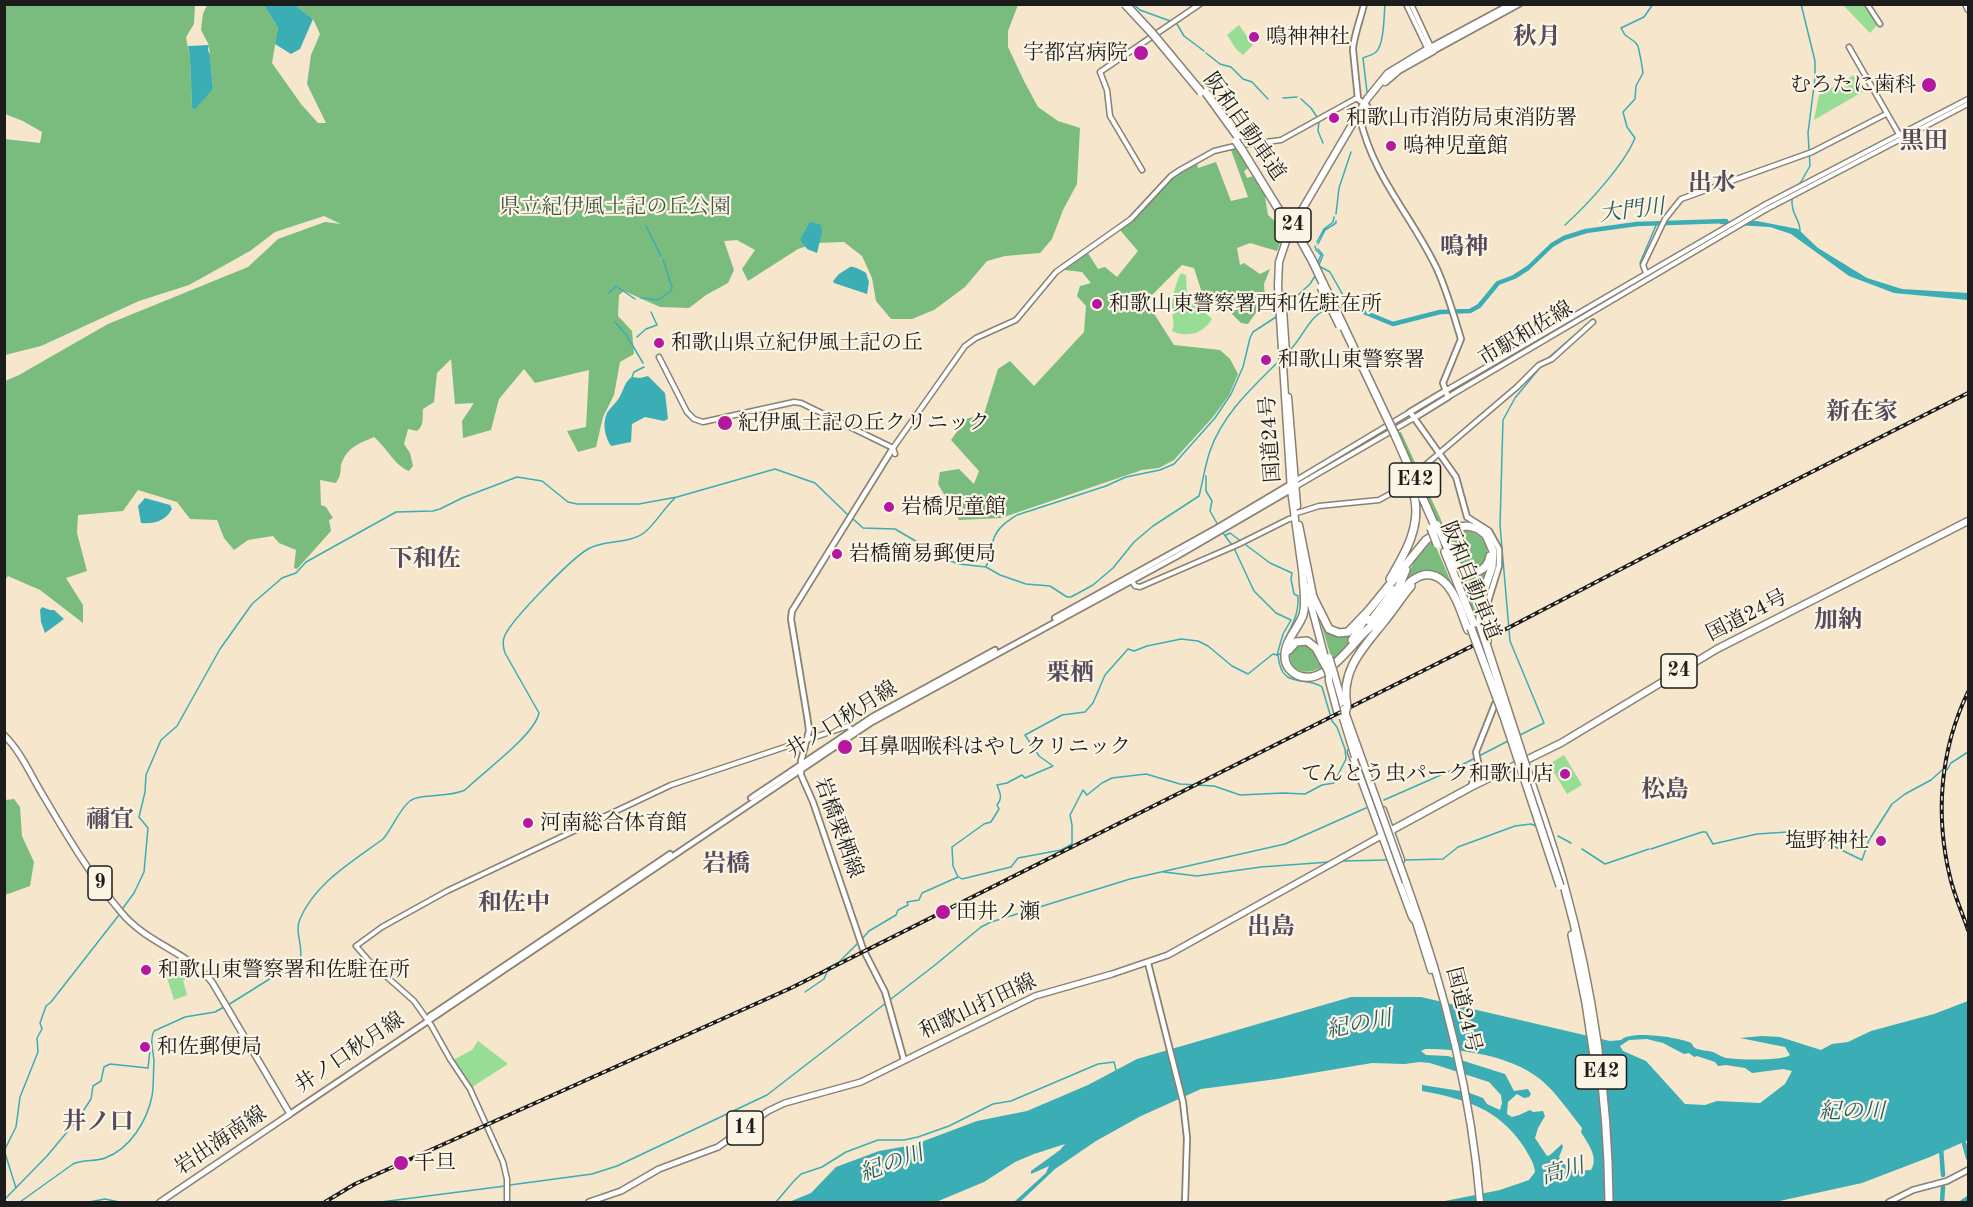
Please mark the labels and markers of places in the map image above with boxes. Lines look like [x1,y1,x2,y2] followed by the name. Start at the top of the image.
[1266,24,1350,50] place label: 鳴神神社
[1247,30,1261,44] marker: 鳴神神社
[1023,40,1128,66] place label: 宇都宮病院
[1132,44,1150,62] marker: 宇都宮病院
[1790,72,1916,98] place label: むろたに歯科
[1920,76,1938,94] marker: むろたに歯科
[1346,105,1577,131] place label: 和歌山市消防局東消防署
[1327,111,1341,125] marker: 和歌山市消防局東消防署
[1403,133,1508,159] place label: 嗚神児童館
[1384,139,1398,153] marker: 嗚神児童館
[1109,291,1382,317] place label: 和歌山東警察署西和佐駐在所
[1090,297,1104,311] marker: 和歌山東警察署西和佐駐在所
[671,330,923,356] place label: 和歌山県立紀伊風土記の丘
[652,336,666,350] marker: 和歌山県立紀伊風土記の丘
[1278,347,1425,373] place label: 和歌山東警察署
[1259,353,1273,367] marker: 和歌山東警察署
[738,410,990,436] place label: 紀伊風土記の丘クリニック
[716,414,734,432] marker: 紀伊風土記の丘クリニック
[901,494,1006,520] place label: 岩橋児童館
[882,500,896,514] marker: 岩橋児童館
[849,541,996,567] place label: 岩橋簡易郵便局
[830,547,844,561] marker: 岩橋簡易郵便局
[858,734,1131,760] place label: 耳鼻咽喉科はやしクリニック
[836,738,854,756] marker: 耳鼻咽喉科はやしクリニック
[1301,761,1553,787] place label: てんとう虫パーク和歌山店
[1558,767,1572,781] marker: てんとう虫パーク和歌山店
[540,810,687,836] place label: 河南総合体育館
[521,816,535,830] marker: 河南総合体育館
[1785,828,1869,854] place label: 塩野神社
[1874,834,1888,848] marker: 塩野神社
[956,899,1040,925] place label: 田井ノ瀬
[934,903,952,921] marker: 田井ノ瀬
[158,957,410,983] place label: 和歌山東警察署和佐駐在所
[139,963,153,977] marker: 和歌山東警察署和佐駐在所
[157,1034,262,1060] place label: 和佐郵便局
[138,1040,152,1054] marker: 和佐郵便局
[414,1150,456,1176] place label: 千旦
[392,1154,410,1172] marker: 千旦

